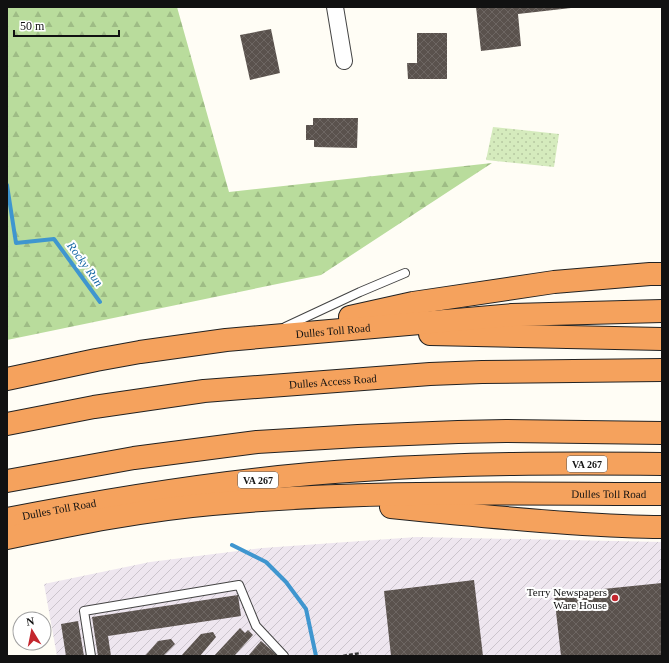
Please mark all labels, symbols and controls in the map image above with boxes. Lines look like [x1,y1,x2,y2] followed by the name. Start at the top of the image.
[14,12,119,38] scale bar
[20,19,45,33] text: 50 m
[64,238,106,289] water label: Rocky Run
[295,321,371,340] street label: Dulles Toll Road
[288,372,378,391] street label: Dulles Access Road
[567,456,607,472] road number: VA 267
[238,472,278,488] road number: VA 267
[571,488,647,500] street label: Dulles Toll Road
[21,497,97,522] street label: Dulles Toll Road
[527,586,607,611] place label: Terry Newspapers Ware House
[610,593,620,603] marker: Terry Newspapers Ware House
[12,611,52,651] north arrow
[25,615,35,628] text: N

